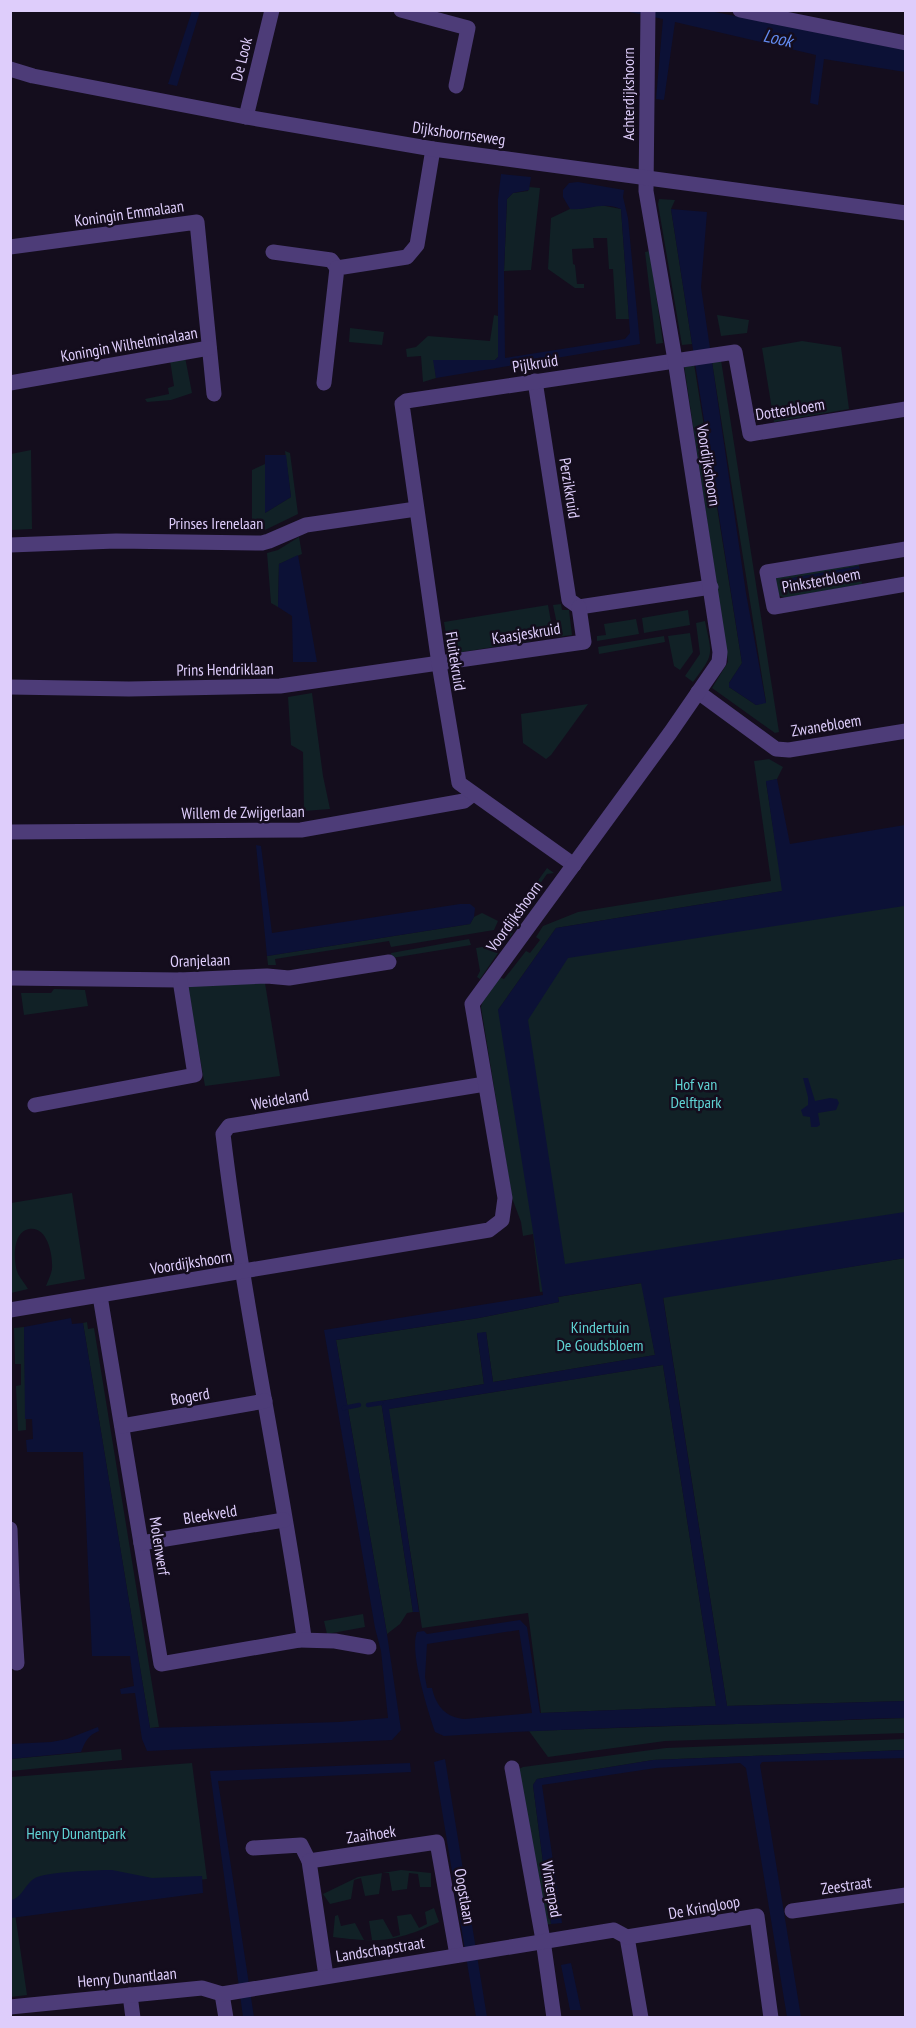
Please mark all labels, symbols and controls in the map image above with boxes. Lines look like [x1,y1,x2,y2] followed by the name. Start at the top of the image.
[761,24,797,53] water label: Look
[226,34,256,83] street label: De Look
[618,47,638,141] street label: Achterdijkshoorn
[411,117,507,149] street label: Dijkshoornseweg
[73,195,185,231] street label: Koningin Emmalaan
[59,322,199,366] street label: Koningin Wilhelminalaan
[511,350,559,376] street label: Pijlkruid
[754,394,826,424] street label: Dotterbloem
[693,422,725,507] street label: Voordijkshoorn
[555,456,585,520] street label: Perzikkruid
[169,513,263,533] street label: Prinses Irenelaan
[780,563,862,597] street label: Pinksterbloem
[490,618,562,648] street label: Kaasjeskruid
[441,630,471,692] street label: Fluitekruid
[176,658,274,680] street label: Prins Hendriklaan
[789,710,863,740] street label: Zwanebloem
[181,801,305,823] street label: Willem de Zwijgerlaan
[481,877,546,956] street label: Voordijkshoorn
[170,949,230,971] street label: Oranjelaan
[670,1074,722,1112] park label: Hof van Delftpark
[250,1084,310,1114] street label: Weideland
[148,1246,233,1278] street label: Voordijkshoorn
[556,1317,644,1355] park label: Kindertuin De Goudsbloem
[169,1383,211,1409] street label: Bogerd
[182,1500,238,1528] street label: Bleekveld
[146,1515,175,1578] street label: Molenwerf
[345,1821,398,1847] street label: Zaaihoek
[26,1823,127,1843] park label: Henry Dunantpark
[537,1859,567,1919] street label: Winterpad
[450,1867,480,1925] street label: Oogstlaan
[819,1871,873,1898] street label: Zeestraat
[667,1891,741,1923] street label: De Kringloop
[334,1932,426,1966] street label: Landschapstraat
[77,1963,177,1991] street label: Henry Dunantlaan

